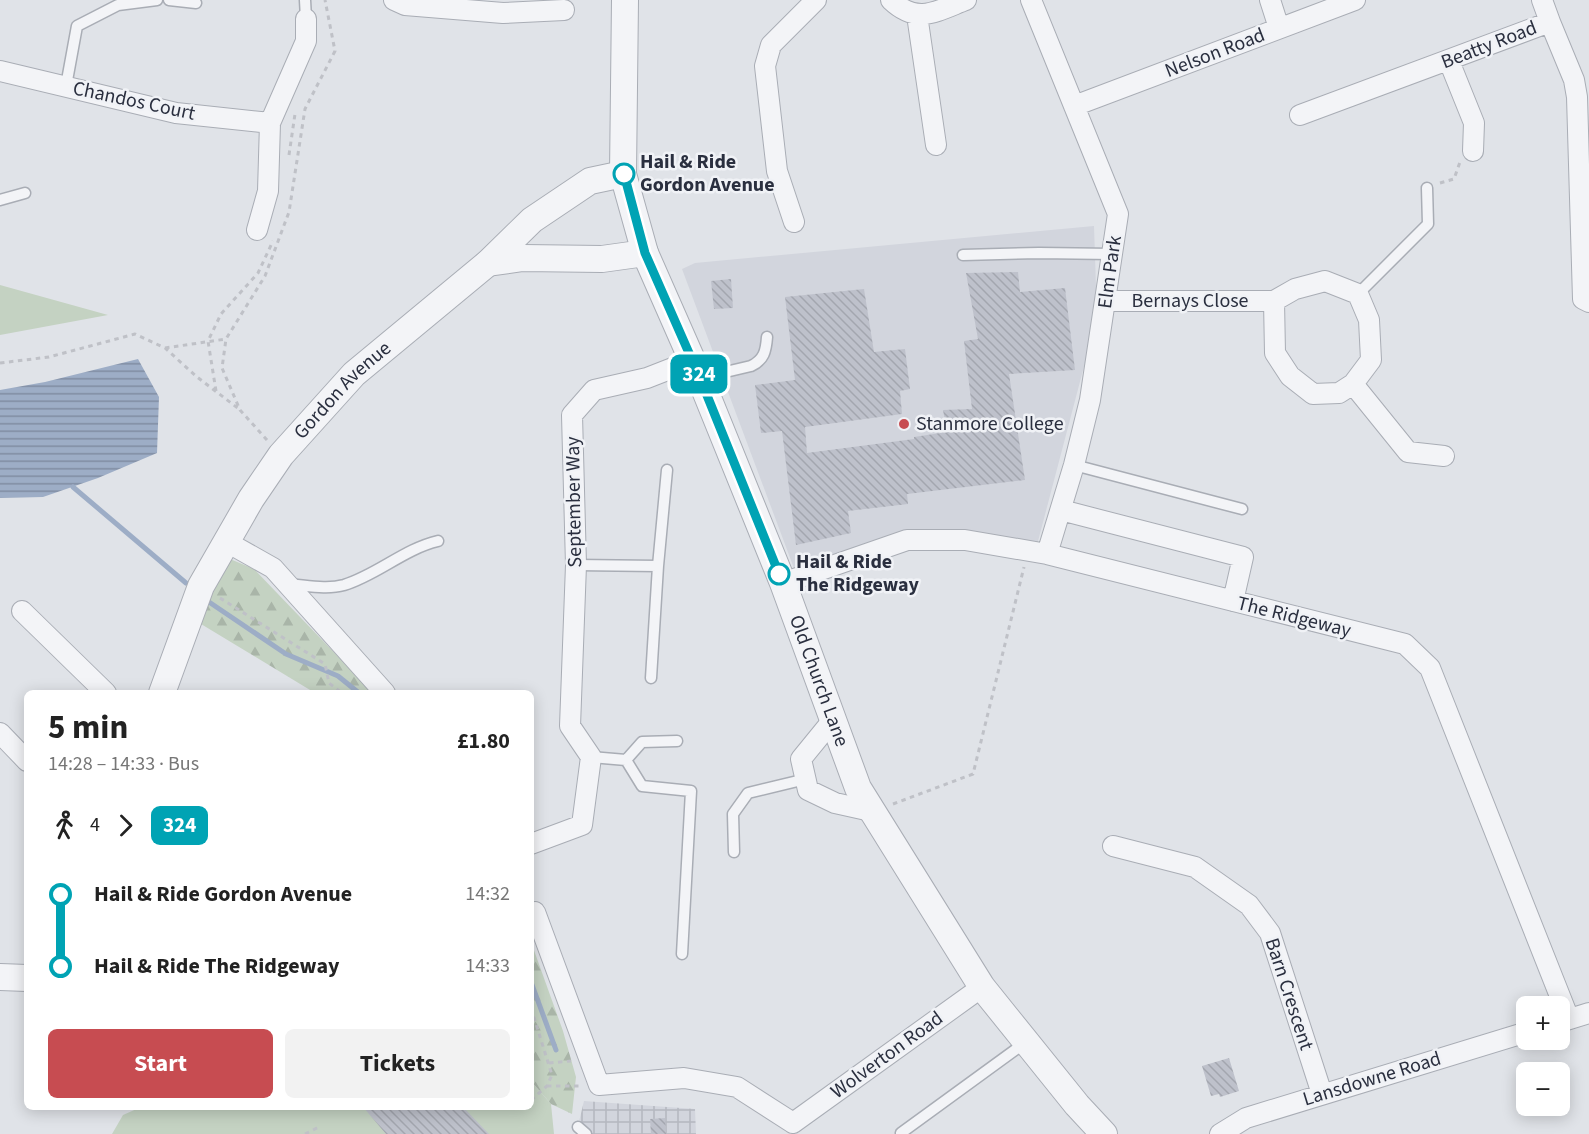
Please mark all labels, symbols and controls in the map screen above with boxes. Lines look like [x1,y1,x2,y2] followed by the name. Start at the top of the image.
[1437,14,1541,76] street label: Beatty Road
[1161,21,1269,85] street label: Nelson Road
[70,74,198,128] street label: Chandos Court
[640,148,775,199] place label: Hail & Ride Gordon Avenue
[613,163,635,185] marker: Hail & Ride Gordon Avenue
[1091,234,1129,310] street label: Elm Park
[1132,287,1249,315] street label: Bernays Close
[288,335,397,446] street label: Gordon Avenue
[664,354,734,394] line badge: 324
[682,359,716,389] text: 324
[916,410,1064,438] place label: Stanmore College
[897,417,911,431] marker: Stanmore College
[559,436,589,568] street label: September Way
[796,548,920,599] place label: Hail & Ride The Ridgeway
[768,563,790,585] marker: Hail & Ride The Ridgeway
[1234,589,1354,645] street label: The Ridgeway
[782,611,856,751] street label: Old Church Lane
[48,704,128,751] text: 5 min
[457,725,510,757] text: £1.80
[48,750,199,778] text: 14:28 – 14:33 · Bus
[48,809,81,842] icon: walk
[109,809,142,842] icon: forward
[163,810,196,840] text: 324
[90,811,100,839] text: 4
[94,878,352,910] text: Hail & Ride Gordon Avenue
[465,880,510,908] text: 14:32
[1258,934,1320,1054] street label: Barn Crescent
[94,950,340,982] text: Hail & Ride The Ridgeway
[465,952,510,980] text: 14:33
[1516,996,1570,1116] map controls
[1516,996,1570,1050] button: +
[825,1005,949,1105] street label: Wolverton Road
[48,1029,273,1098] button: Start
[285,1029,510,1098] button: Tickets
[1299,1045,1445,1113] street label: Lansdowne Road
[1516,1062,1570,1116] button: −

